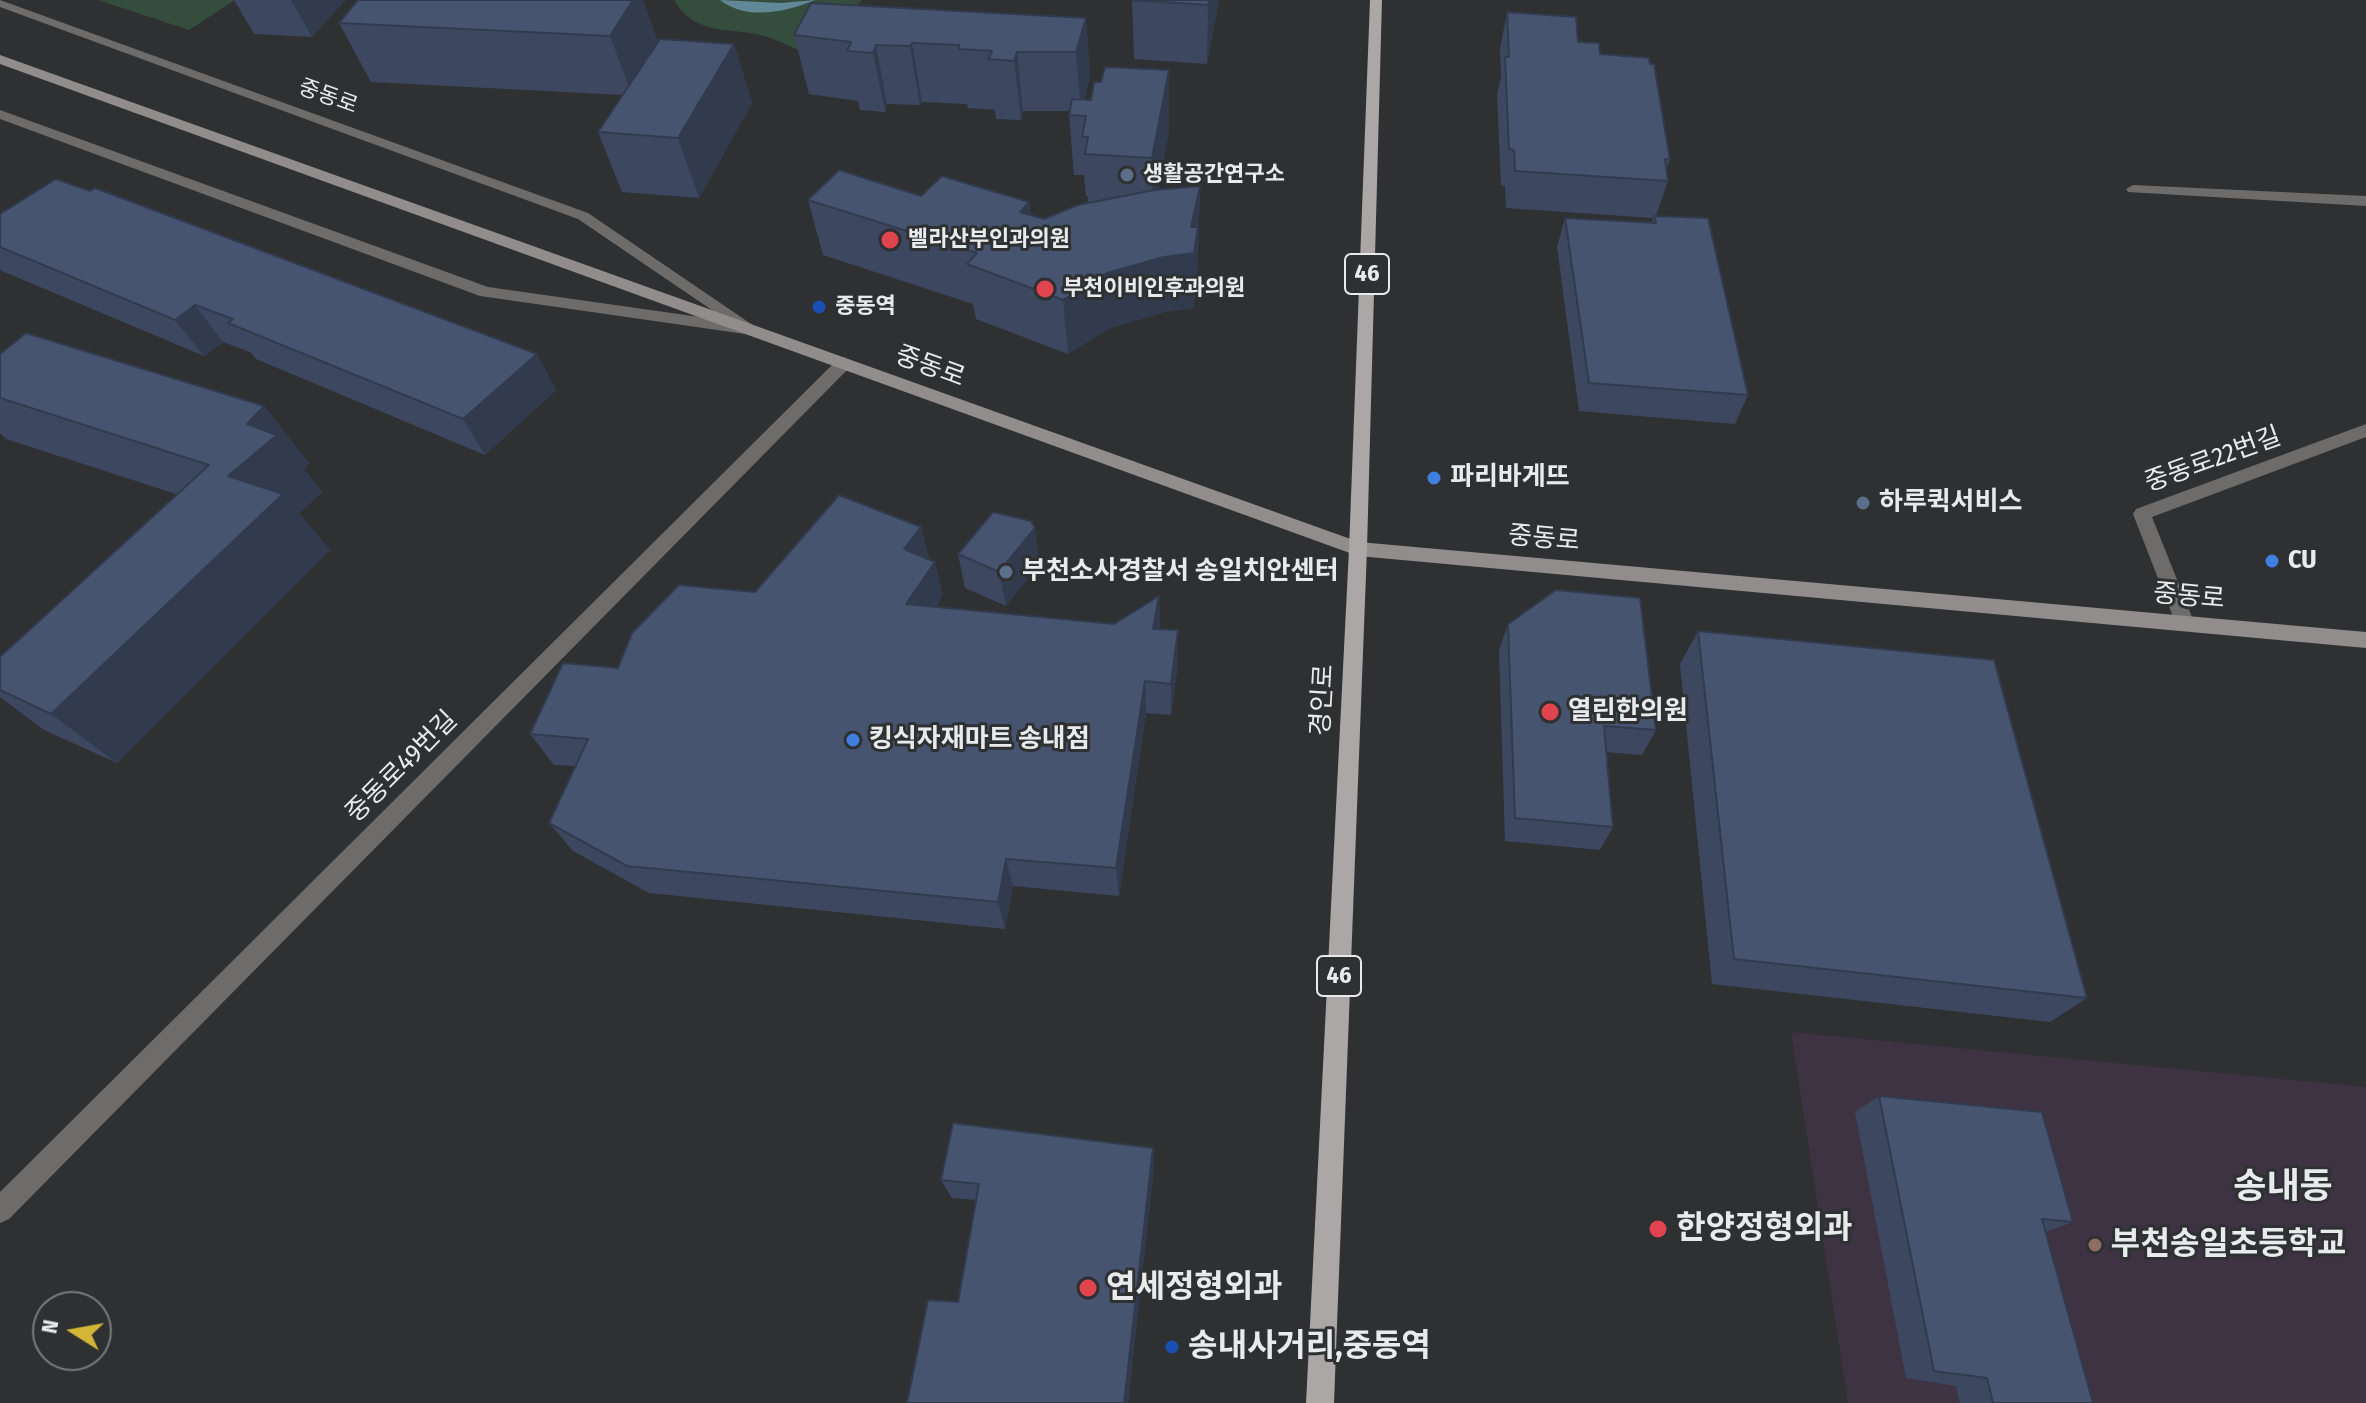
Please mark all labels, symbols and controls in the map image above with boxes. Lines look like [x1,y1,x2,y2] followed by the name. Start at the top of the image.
[295,74,361,120] street label: 중동로
[1143,162,1285,188] place label: 생활공간연구소
[1118,166,1136,184] marker: 생활공간연구소
[908,227,1070,253] place label: 벨라산부인과의원
[879,229,901,251] marker: 벨라산부인과의원
[1345,254,1389,294] road number: 46
[1063,276,1245,302] place label: 부천이비인후과의원
[1034,278,1056,300] marker: 부천이비인후과의원
[835,294,896,320] place label: 중동역
[810,298,828,316] marker: 중동역
[891,340,969,394] street label: 중동로
[2141,421,2285,499] street label: 중동로22번길
[1450,462,1570,494] place label: 파리바게뜨
[1425,469,1443,487] marker: 파리바게뜨
[1879,487,2023,519] place label: 하루퀵서비스
[1854,494,1872,512] marker: 하루퀵서비스
[1507,520,1581,558] street label: 중동로
[2288,545,2317,577] place label: CU
[2263,552,2281,570] marker: CU
[1022,556,1338,588] place label: 부천소사경찰서 송일치안센터
[997,563,1015,581] marker: 부천소사경찰서 송일치안센터
[2152,578,2226,616] street label: 중동로
[1306,663,1340,737] street label: 경인로
[1568,696,1688,728] place label: 열린한의원
[1539,701,1561,723] marker: 열린한의원
[340,705,464,829] street label: 중동로49번길
[869,724,1090,756] place label: 킹식자재마트 송내점
[844,731,862,749] marker: 킹식자재마트 송내점
[1317,956,1361,996] road number: 46
[2233,1166,2333,1210] district label: 송내동
[1676,1210,1853,1248] place label: 한양정형외과
[1647,1218,1669,1240] marker: 한양정형외과
[2111,1226,2347,1264] place label: 부천송일초등학교
[2086,1236,2104,1254] marker: 부천송일초등학교
[1106,1269,1283,1307] place label: 연세정형외과
[1077,1277,1099,1299] marker: 연세정형외과
[32,1291,112,1371] north arrow
[35,1318,64,1336] text: N
[1188,1328,1431,1366] place label: 송내사거리,중동역
[1163,1338,1181,1356] marker: 송내사거리,중동역

